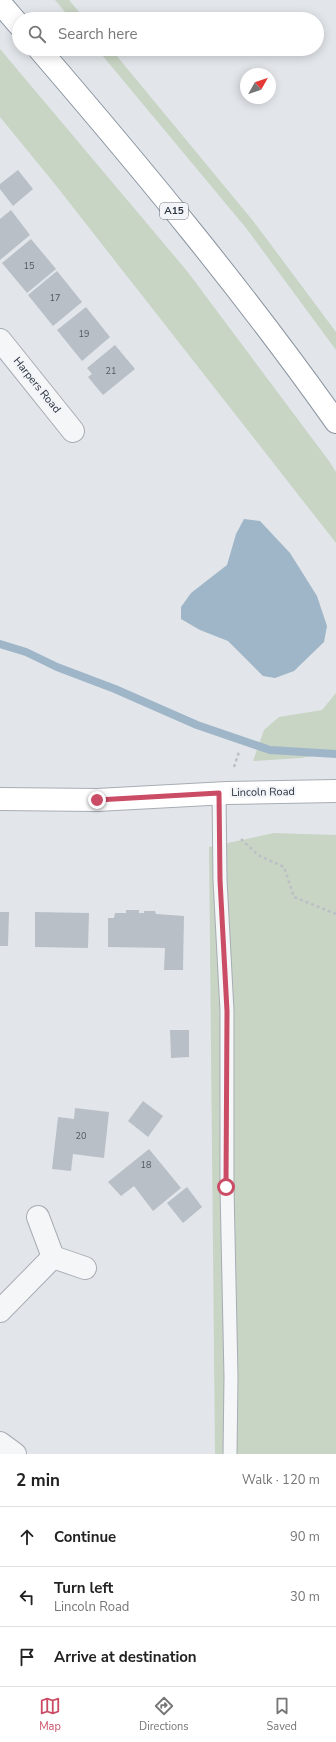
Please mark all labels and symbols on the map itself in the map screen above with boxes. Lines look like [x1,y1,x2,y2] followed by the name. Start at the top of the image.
[240,68,276,104] north arrow
[160,203,188,219] road number: A15
[24,260,34,272] house number: 15
[50,292,60,304] house number: 17
[79,328,89,340] house number: 19
[10,354,64,416] street label: Harpers Road
[106,365,116,377] house number: 21
[231,784,295,800] street label: Lincoln Road
[88,791,106,809] route end
[76,1130,86,1142] house number: 20
[141,1159,151,1171] house number: 18
[217,1178,235,1196] route start

